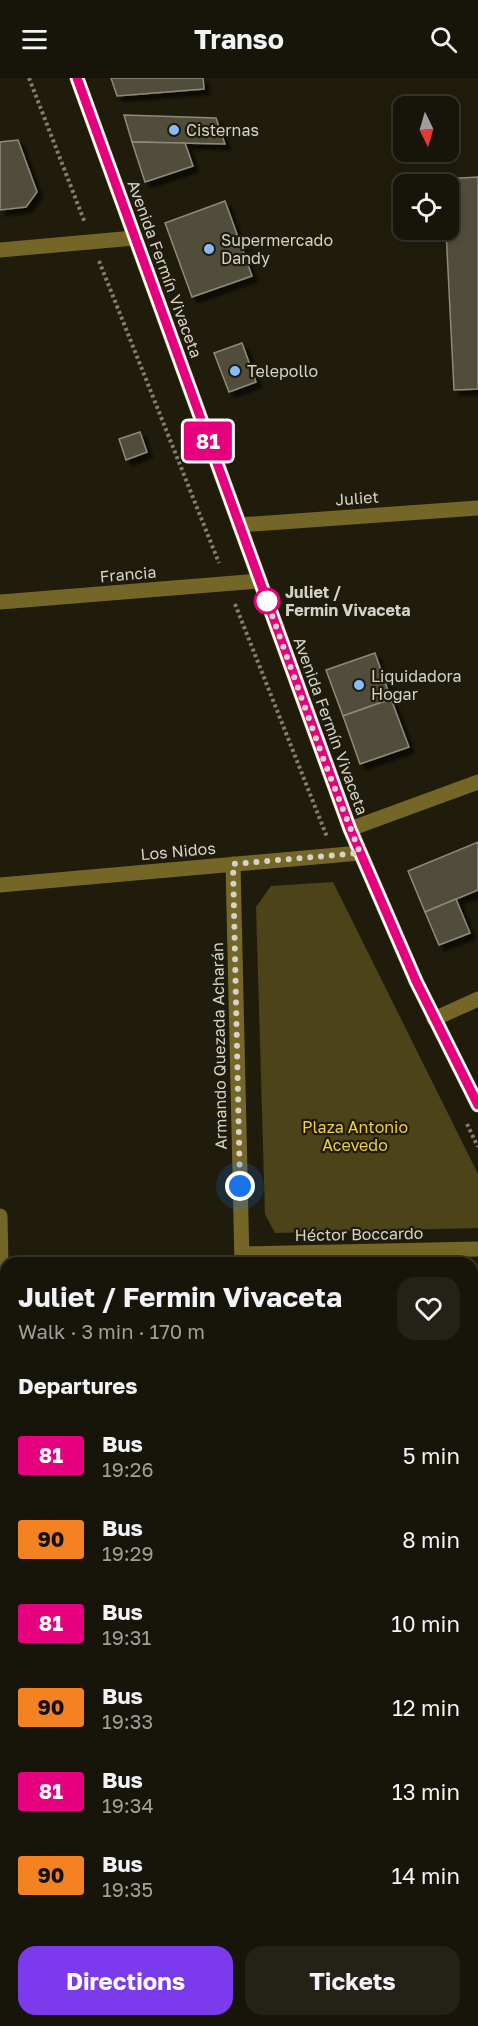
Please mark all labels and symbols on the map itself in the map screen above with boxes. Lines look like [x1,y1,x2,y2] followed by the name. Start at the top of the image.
[393,96,459,162] north arrow
[186,120,259,140] place label: Cisternas
[167,123,181,137] marker: Cisternas
[123,177,207,361] street label: Avenida Fermín Vivaceta
[221,230,333,268] place label: Supermercado Dandy
[202,242,216,256] marker: Supermercado Dandy
[247,361,318,381] place label: Telepollo
[228,364,242,378] marker: Telepollo
[181,422,235,460] line badge: 81
[335,487,379,509] street label: Juliet
[99,562,157,586] street label: Francia
[285,582,410,620] place label: Juliet / Fermin Vivaceta
[254,588,280,614] marker: Juliet / Fermin Vivaceta
[289,634,373,818] street label: Avenida Fermín Vivaceta
[371,666,462,704] place label: Liquidadora Hogar
[352,678,366,692] marker: Liquidadora Hogar
[140,838,216,864] street label: Los Nidos
[207,942,231,1150] street label: Armando Quezada Acharán
[302,1117,408,1155] park label: Plaza Antonio Acevedo
[225,1171,255,1201] your location
[294,1223,424,1245] street label: Héctor Boccardo

